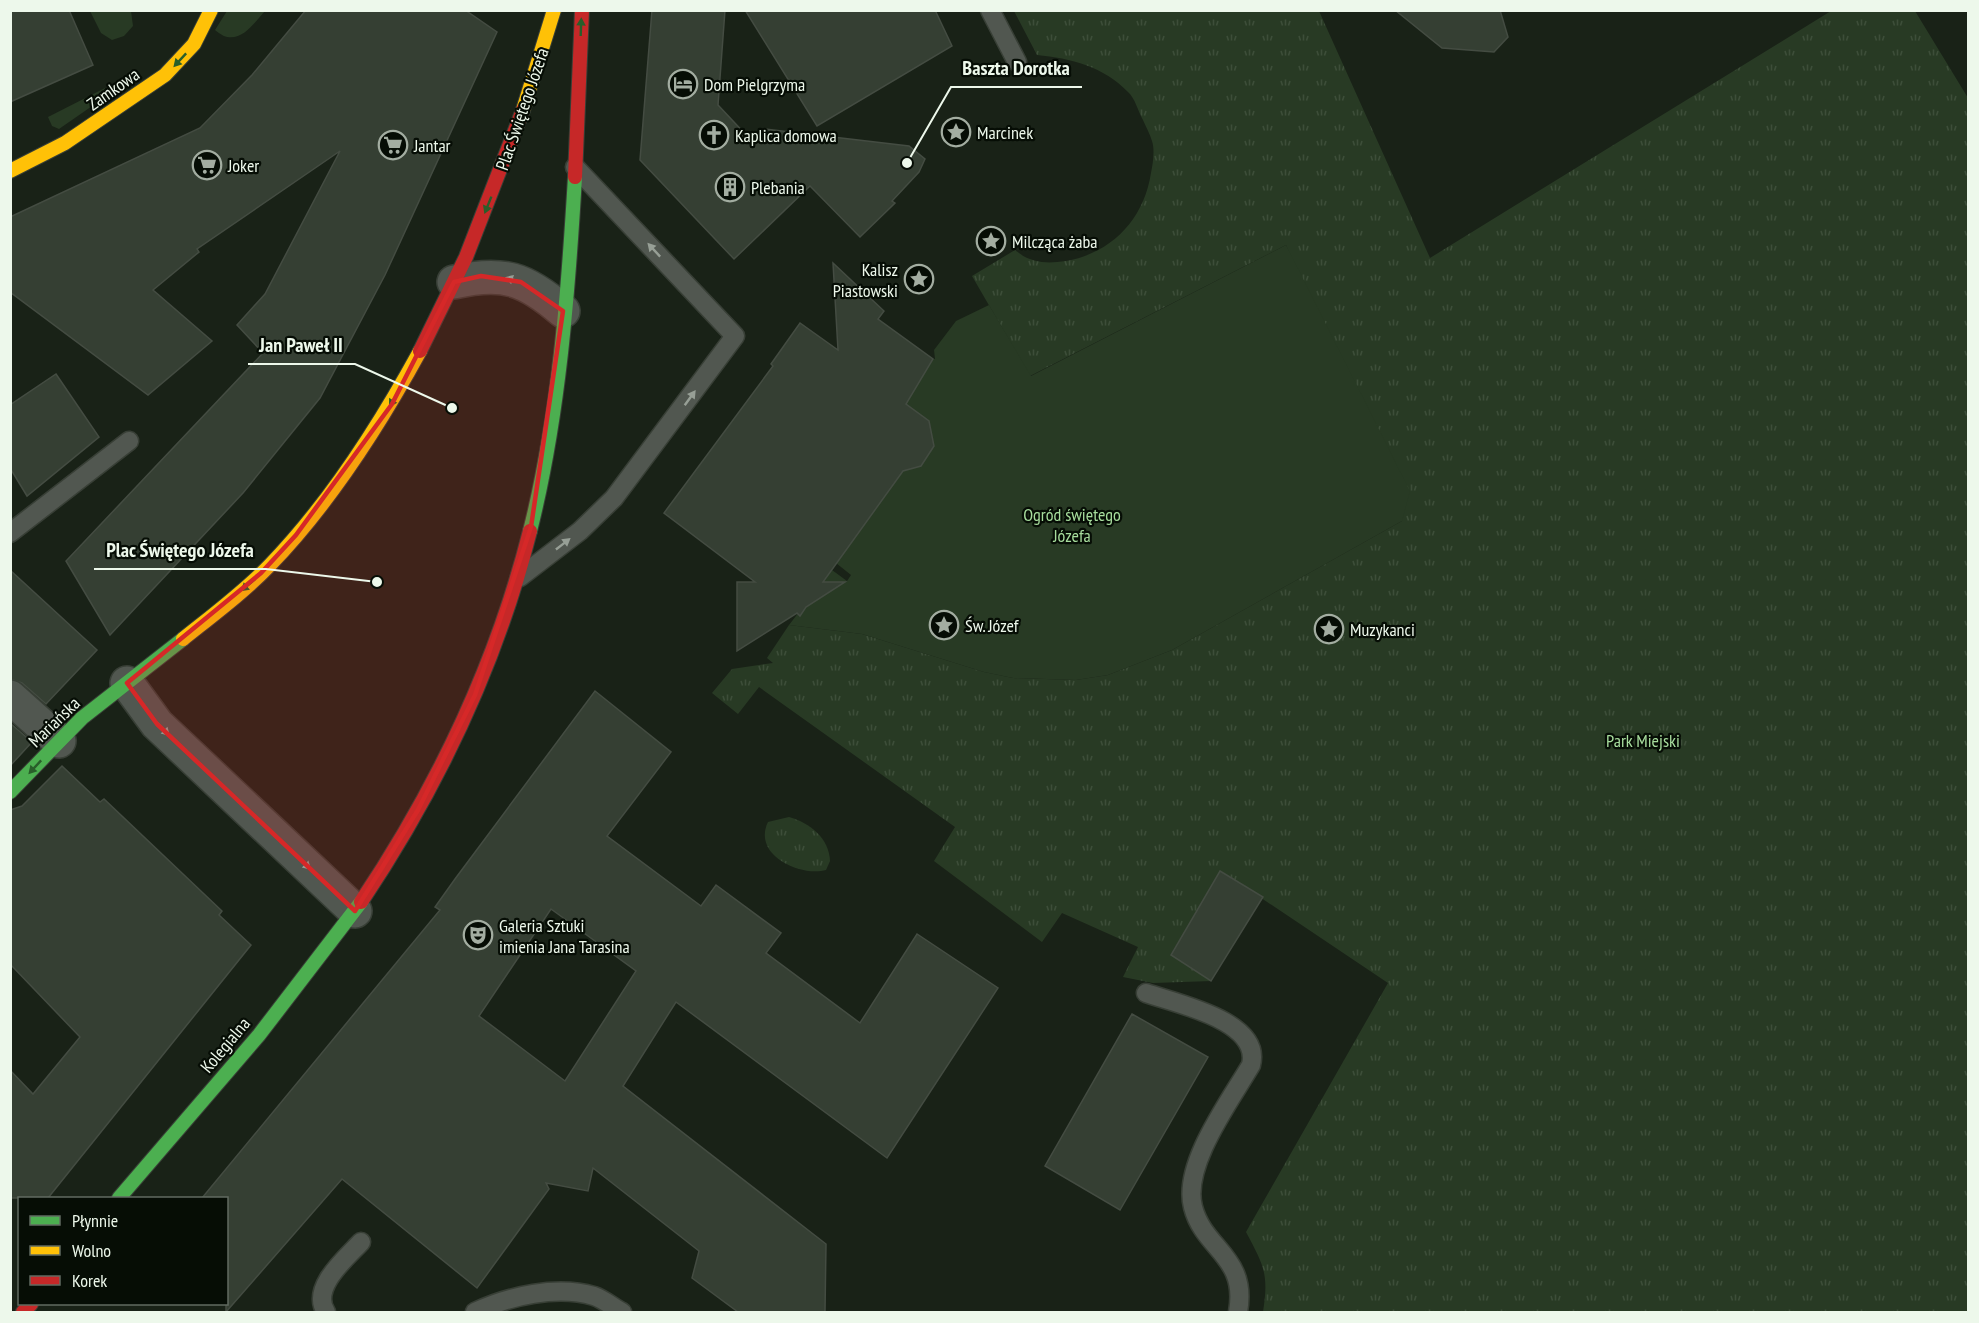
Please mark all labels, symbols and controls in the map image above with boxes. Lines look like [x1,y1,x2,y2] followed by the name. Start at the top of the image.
[577,18,586,37] one-way arrow
[490,45,554,173] street label: Plac Świętego Józefa
[951,49,1082,87] callout: Baszta Dorotka
[173,52,187,67] one-way arrow
[962,55,1070,81] text: Baszta Dorotka
[82,63,144,115] street label: Zamkowa
[667,68,699,100] hotel icon: Dom Pielgrzyma
[704,73,805,96] place label: Dom Pielgrzyma
[940,116,972,148] place icon: Marcinek
[698,119,730,151] church icon: Kaplica domowa
[977,121,1033,144] place label: Marcinek
[735,124,837,147] place label: Kaplica domowa
[377,129,409,161] supermarket icon: Jantar
[413,134,451,157] place label: Jantar
[191,149,223,181] supermarket icon: Joker
[227,154,259,177] place label: Joker
[714,171,746,203] building icon: Plebania
[751,176,805,199] place label: Plebania
[483,196,492,214] one-way arrow
[975,225,1007,257] place icon: Milcząca żaba
[1012,230,1098,253] place label: Milcząca żaba
[648,243,661,258] one-way arrow
[833,258,898,302] place label: Kalisz Piastowski
[903,263,935,295] place icon: Kalisz Piastowski
[505,275,523,284] one-way arrow
[248,326,355,364] callout: Jan Paweł II
[258,332,343,358] text: Jan Paweł II
[683,390,695,405] one-way arrow
[389,391,400,407] one-way arrow
[1023,503,1121,547] park label: Ogród świętego Józefa
[94,531,266,569] callout: Plac Świętego Józefa
[106,537,254,563] text: Plac Świętego Józefa
[555,539,570,551] one-way arrow
[240,578,256,591] one-way arrow
[928,609,960,641] place icon: Św. Józef
[1313,613,1345,645] place icon: Muzykanci
[965,614,1020,637] place label: Św. Józef
[1350,618,1415,641] place label: Muzykanci
[23,692,85,752] street label: Mariańska
[155,721,169,735] one-way arrow
[1606,729,1680,752] park label: Park Miejski
[28,759,42,774] one-way arrow
[296,856,311,869] one-way arrow
[499,914,630,958] place label: Galeria Sztuki imienia Jana Tarasina
[462,919,494,951] theatre icon: Galeria Sztuki imienia Jana Tarasina
[195,1012,255,1078] street label: Kolegialna
[18,1197,228,1305] legend
[72,1209,118,1232] text: Płynnie
[72,1239,111,1262] text: Wolno
[72,1269,107,1292] text: Korek

